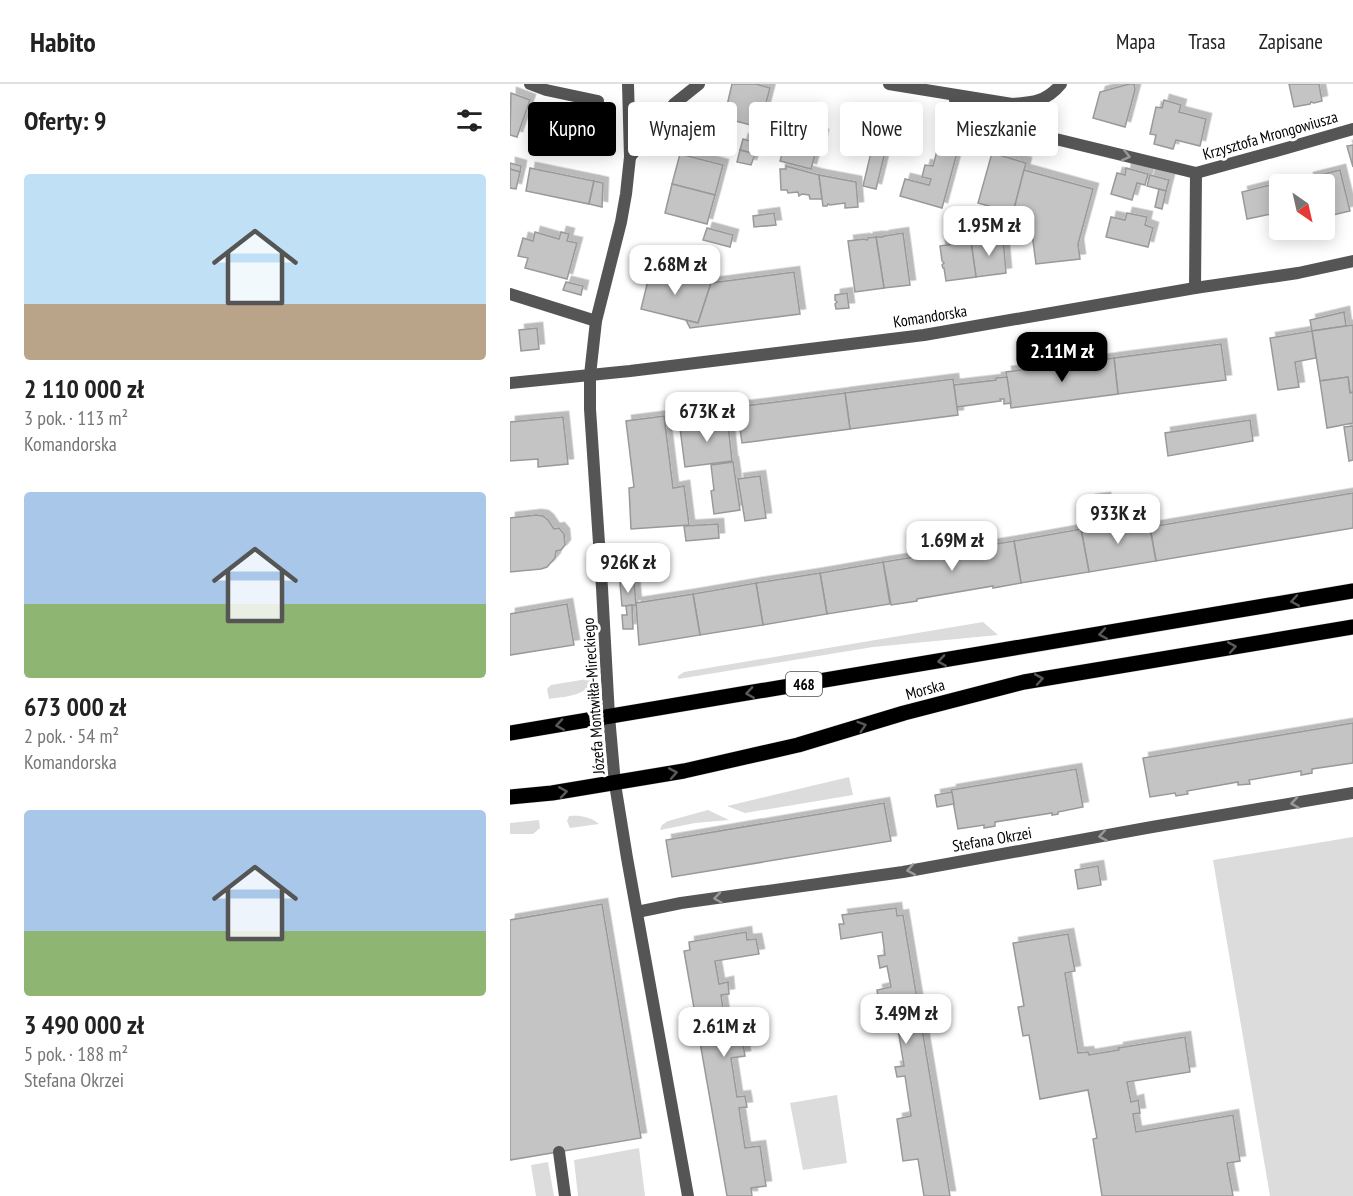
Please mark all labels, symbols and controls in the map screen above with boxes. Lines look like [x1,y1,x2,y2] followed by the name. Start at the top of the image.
[30,23,96,60] text: Habito
[1116,28,1155,55] text: Mapa
[1188,28,1226,55] text: Trasa
[1259,28,1323,55] text: Zapisane
[528,102,616,156] chip: Kupno
[628,102,737,156] chip: Wynajem
[749,102,828,156] chip: Filtry
[840,102,923,156] chip: Nowe
[935,102,1058,156] chip: Mieszkanie
[24,104,106,137] text: Oferty: 9
[453,104,486,137] icon: filters
[1200,106,1340,164] street label: Krzysztofa Mrongowiusza
[1121,149,1131,162] one-way arrow
[1269,174,1335,240] north arrow
[1269,174,1335,240] map controls
[927,206,1051,257] pin: 1.95M zł
[957,212,1021,238] text: 1.95M zł
[201,213,309,321] icon: home
[613,245,737,296] pin: 2.68M zł
[643,251,707,277] text: 2.68M zł
[892,300,968,332] street label: Komandorska
[1000,332,1124,383] pin: 2.11M zł
[1030,338,1094,364] text: 2.11M zł
[24,372,144,405] text: 2 110 000 zł
[652,392,762,443] pin: 673K zł
[679,398,735,424] text: 673K zł
[24,405,128,431] text: 3 pok. · 113 m²
[24,431,117,457] text: Komandorska
[1063,494,1173,545] pin: 933K zł
[1090,500,1146,526] text: 933K zł
[890,521,1014,572] pin: 1.69M zł
[920,527,984,553] text: 1.69M zł
[201,531,309,639] icon: home
[573,543,683,594] pin: 926K zł
[600,549,656,575] text: 926K zł
[1291,594,1301,607] one-way arrow
[578,617,609,776] street label: Józefa Montwiłła-Mireckiego
[1098,627,1108,640] one-way arrow
[1226,641,1236,654] one-way arrow
[937,654,947,667] one-way arrow
[786,672,822,696] road number: 468
[903,674,947,704] street label: Morska
[1035,674,1044,686] one-way arrow
[745,686,755,699] one-way arrow
[24,690,126,723] text: 673 000 zł
[555,718,564,730] one-way arrow
[856,721,867,733] one-way arrow
[24,723,119,749] text: 2 pok. · 54 m²
[24,749,117,775] text: Komandorska
[667,767,677,780] one-way arrow
[558,786,567,798] one-way arrow
[1291,796,1300,808] one-way arrow
[951,822,1033,856] street label: Stefana Okrzei
[1098,829,1108,842] one-way arrow
[201,849,309,957] icon: home
[907,863,917,876] one-way arrow
[714,892,723,904] one-way arrow
[844,994,968,1045] pin: 3.49M zł
[874,1000,938,1026] text: 3.49M zł
[662,1007,786,1058] pin: 2.61M zł
[24,1008,144,1041] text: 3 490 000 zł
[692,1013,756,1039] text: 2.61M zł
[24,1041,128,1067] text: 5 pok. · 188 m²
[24,1067,124,1093] text: Stefana Okrzei

